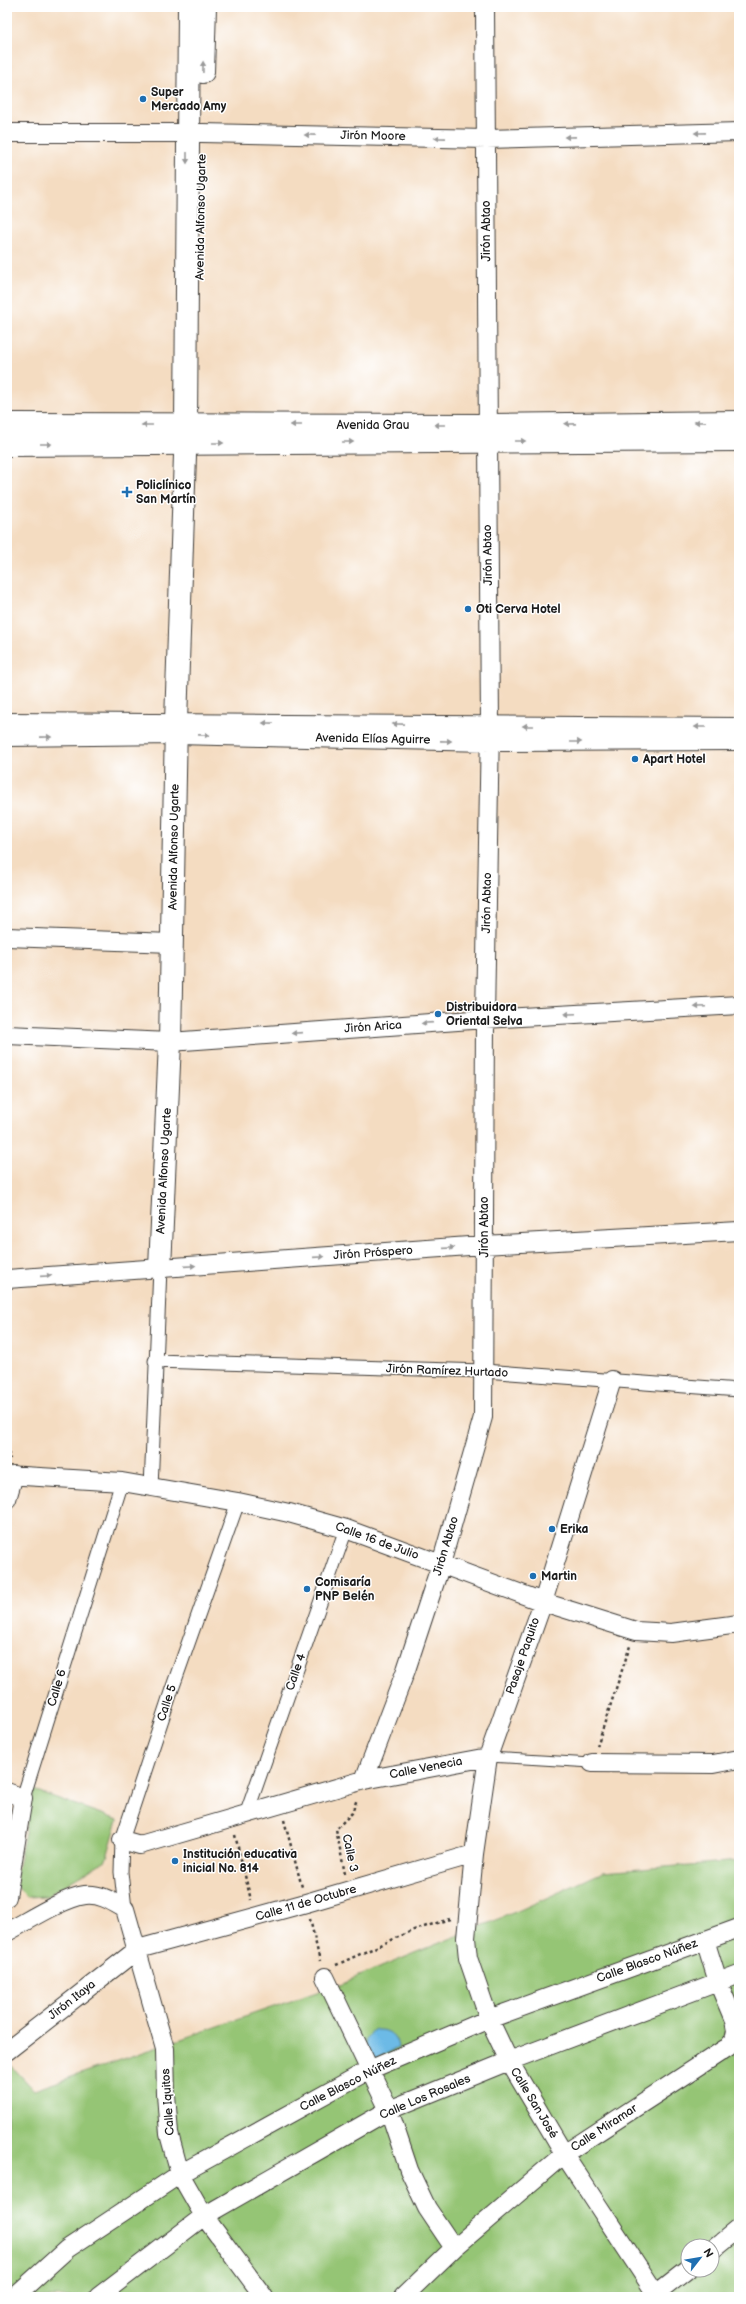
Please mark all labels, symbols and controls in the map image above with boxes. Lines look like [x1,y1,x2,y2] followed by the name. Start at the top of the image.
[200,61,207,73] one-way arrow
[151,85,227,114] place label: Super Mercado Amy
[138,94,148,104] marker: Super Mercado Amy
[340,128,406,144] street label: Jirón Moore
[694,130,706,137] one-way arrow
[303,132,316,138] one-way arrow
[564,133,576,140] one-way arrow
[433,135,446,141] one-way arrow
[184,152,190,165] one-way arrow
[192,154,210,280] street label: Avenida Alfonso Ugarte
[479,200,494,262] street label: Jirón Abtao
[337,418,409,433] street label: Avenida Grau
[693,419,706,425] one-way arrow
[563,421,576,427] one-way arrow
[140,422,153,428] one-way arrow
[289,422,302,428] one-way arrow
[433,422,446,428] one-way arrow
[514,438,526,445] one-way arrow
[342,439,355,445] one-way arrow
[212,440,225,446] one-way arrow
[40,441,53,447] one-way arrow
[136,478,196,507] place label: Policlínico San Martín
[121,486,133,498] marker: Policlínico San Martín
[480,524,496,586] street label: Jirón Abtao
[476,602,560,617] place label: Oti Cerva Hotel
[463,604,473,614] marker: Oti Cerva Hotel
[261,720,274,726] one-way arrow
[391,721,404,727] one-way arrow
[522,722,534,729] one-way arrow
[693,724,706,730] one-way arrow
[316,731,430,747] street label: Avenida Elías Aguirre
[198,732,211,738] one-way arrow
[40,734,53,740] one-way arrow
[440,738,453,744] one-way arrow
[570,739,583,745] one-way arrow
[642,752,706,767] place label: Apart Hotel
[630,754,640,764] marker: Apart Hotel
[165,784,183,910] street label: Avenida Alfonso Ugarte
[479,872,495,934] street label: Jirón Abtao
[446,1000,523,1029] place label: Distribuidora Oriental Selva
[693,1004,706,1010] one-way arrow
[433,1009,443,1019] marker: Distribuidora Oriental Selva
[563,1011,576,1017] one-way arrow
[344,1017,403,1037] street label: Jirón Arica
[421,1019,433,1026] one-way arrow
[291,1029,303,1036] one-way arrow
[153,1107,175,1235] street label: Avenida Alfonso Ugarte
[477,1196,492,1258] street label: Jirón Abtao
[333,1243,413,1263] street label: Jirón Próspero
[443,1244,455,1251] one-way arrow
[313,1253,325,1260] one-way arrow
[184,1263,196,1270] one-way arrow
[40,1273,52,1280] one-way arrow
[386,1361,509,1381] street label: Jirón Ramírez Hurtado
[430,1514,462,1577] street label: Jirón Abtao
[333,1519,421,1563] street label: Calle 16 de Julio
[560,1522,589,1537] place label: Erika
[547,1524,557,1534] marker: Erika
[541,1569,577,1584] place label: Martin
[528,1571,538,1581] marker: Martin
[315,1575,375,1604] place label: Comisaría PNP Belén
[302,1584,312,1594] marker: Comisaría PNP Belén
[503,1615,543,1696] street label: Pasaje Paquito
[283,1651,310,1693] street label: Calle 4
[44,1668,70,1708] street label: Calle 6
[154,1683,180,1723] street label: Calle 5
[388,1754,464,1782] street label: Calle Venecia
[339,1833,361,1873] street label: Calle 3
[183,1847,297,1876] place label: Institución educativa inicial No. 814
[170,1856,180,1866] marker: Institución educativa inicial No. 814
[254,1881,358,1925] street label: Calle 11 de Octubre
[595,1936,700,1986] street label: Calle Blasco Núñez
[45,1977,99,2023] street label: Jirón Itaya
[297,2053,399,2115] street label: Calle Blasco Núñez
[507,2065,561,2141] street label: Calle San José
[158,2068,178,2136] street label: Calle Iquitos
[377,2071,473,2123] street label: Calle Los Rosales
[568,2101,641,2155] street label: Calle Miramar
[680,2238,720,2278] north arrow
[700,2246,716,2260] text: N

